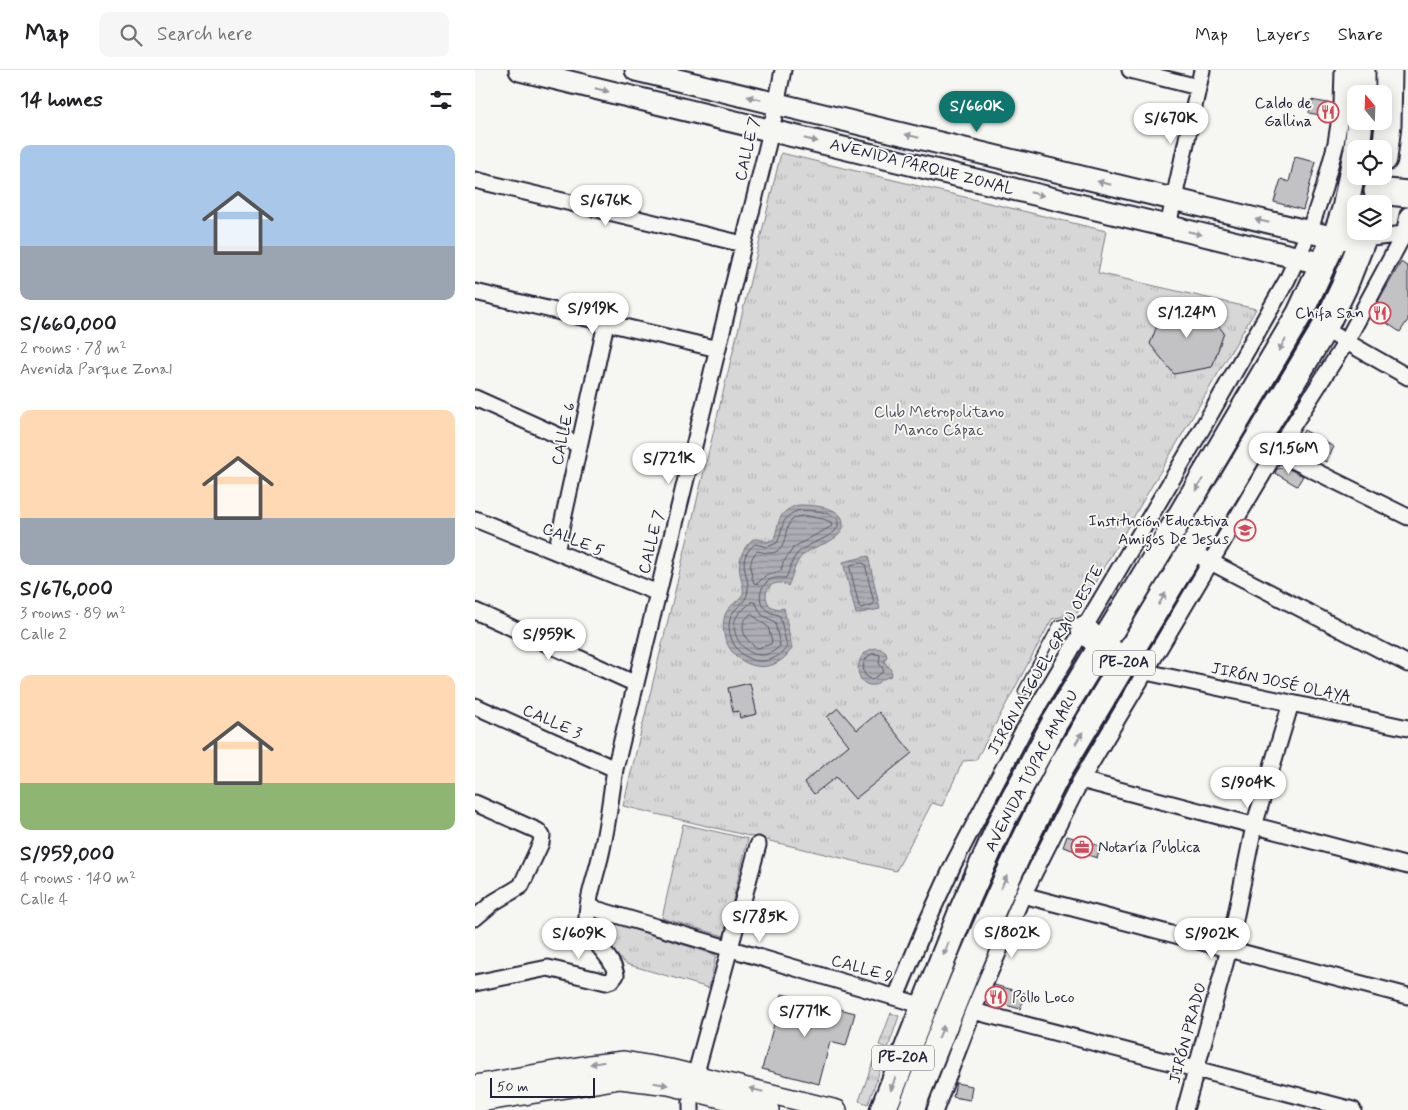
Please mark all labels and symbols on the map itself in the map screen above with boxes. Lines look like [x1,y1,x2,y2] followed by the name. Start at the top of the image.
[1347,85,1393,130] north arrow
[594,86,609,94] one-way arrow
[936,90,1018,133] pin: S/660K
[1254,93,1312,132] place label: Caldo de Gallina
[746,94,761,102] one-way arrow
[1316,100,1340,124] restaurant icon: Caldo de Gallina
[1130,102,1212,145] pin: S/670K
[730,115,766,183] street label: CALLE 7
[904,132,919,140] one-way arrow
[828,134,1017,200] street label: AVENIDA PARQUE ZONAL
[803,136,818,144] one-way arrow
[1096,179,1111,187] one-way arrow
[565,184,647,227] pin: S/676K
[1029,190,1044,198] one-way arrow
[1254,217,1269,225] one-way arrow
[1187,229,1202,237] one-way arrow
[552,292,634,335] pin: S/919K
[1141,296,1233,339] pin: S/1.24M
[1368,301,1392,325] restaurant icon: Chifa San
[1295,303,1364,324] place label: Chifa San
[1277,338,1286,351] one-way arrow
[547,401,581,467] street label: CALLE 6
[874,402,1004,441] park label: Club Metropolitano Manco Cápac
[1243,432,1335,475] pin: S/1.56M
[628,442,710,485] pin: S/721K
[1195,478,1204,491] one-way arrow
[634,508,670,576] street label: CALLE 7
[1089,511,1229,551] place label: Institución Educativa Amigos De Jesus
[539,518,607,562] street label: CALLE 5
[1233,518,1257,542] school or university icon: Institución Educativa Amigos De Jesus
[983,561,1109,759] street label: JIRÓN MIGUEL GRAU OESTE
[1158,592,1167,605] one-way arrow
[508,618,590,661] pin: S/959K
[1093,650,1155,676] road number: PE-20A
[1209,658,1353,708] street label: JIRÓN JOSÉ OLAYA
[980,686,1084,856] street label: AVENIDA TÚPAC AMARU
[519,700,585,744] street label: CALLE 3
[1074,732,1083,745] one-way arrow
[1207,766,1289,809] pin: S/904K
[1070,835,1094,859] office icon: Notaría Publica
[1098,837,1201,858] place label: Notaría Publica
[1001,875,1009,889] one-way arrow
[719,900,801,943] pin: S/785K
[971,916,1053,959] pin: S/802K
[538,918,620,960] pin: S/609K
[1171,918,1253,960] pin: S/902K
[942,942,949,957] one-way arrow
[829,950,895,988] street label: CALLE 9
[1164,980,1212,1086] street label: JIRÓN PRADO
[984,985,1008,1009] restaurant icon: Pollo Loco
[1012,987,1075,1008] place label: Pollo Loco
[764,996,846,1038] pin: S/771K
[937,1024,945,1039] one-way arrow
[872,1046,934,1070] road number: PE-20A
[589,1060,605,1068] one-way arrow
[490,1075,595,1098] scale bar
[889,1077,897,1092] one-way arrow
[654,1081,670,1089] one-way arrow
[749,1086,764,1094] one-way arrow

